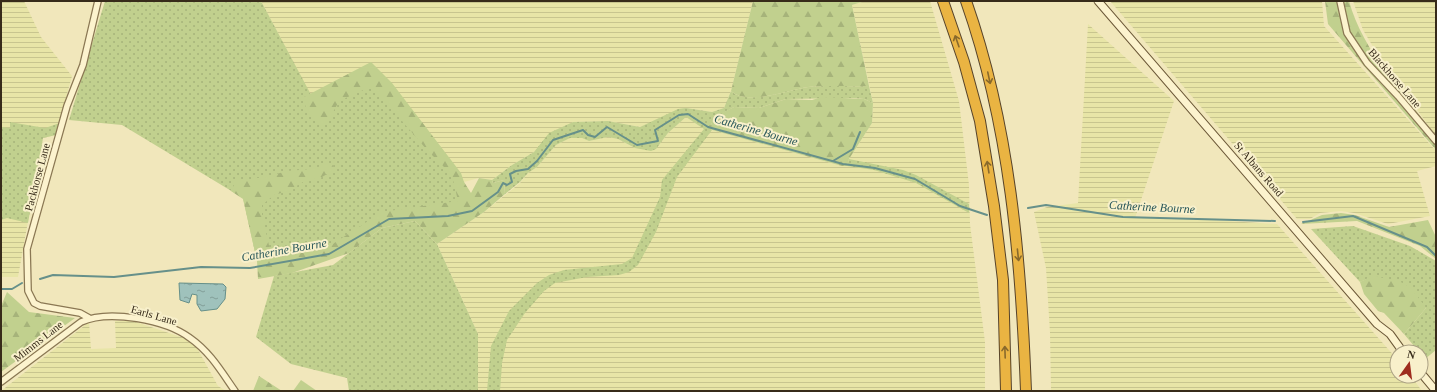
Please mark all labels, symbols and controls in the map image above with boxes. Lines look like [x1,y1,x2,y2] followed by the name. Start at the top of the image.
[953,35,960,48] one-way arrow
[1366,46,1424,110] street label: Blackhorse Lane
[986,72,994,85] one-way arrow
[713,111,800,149] water label: Catherine Bourne
[1232,139,1286,199] street label: St Albans Road
[22,142,52,212] street label: Packhorse Lane
[984,161,992,174] one-way arrow
[1109,198,1196,216] water label: Catherine Bourne
[240,235,328,264] water label: Catherine Bourne
[1014,248,1021,261] one-way arrow
[130,303,179,327] street label: Earls Lane
[11,318,65,364] street label: Mimms Lane
[1389,344,1429,384] north arrow
[1001,346,1009,359] one-way arrow
[1406,348,1417,361] text: N

